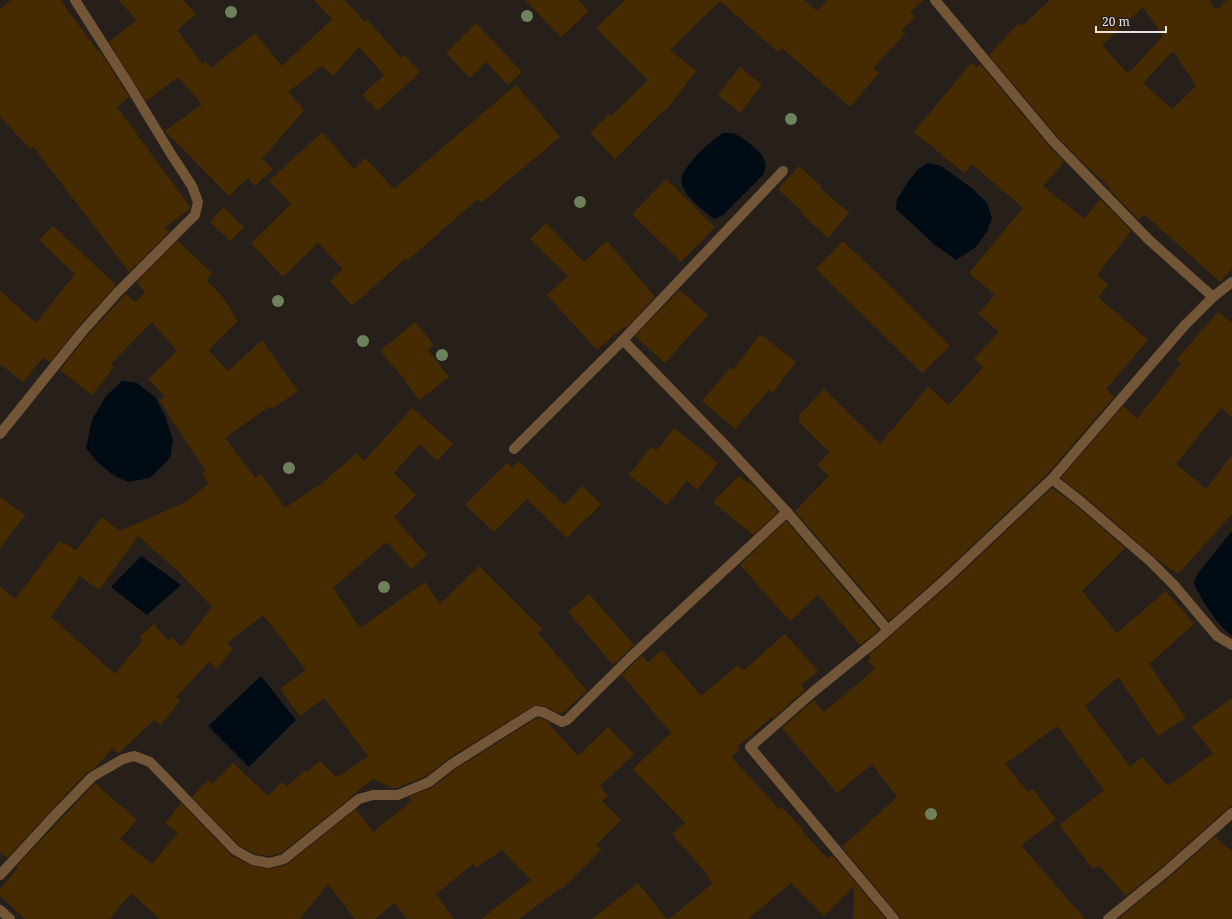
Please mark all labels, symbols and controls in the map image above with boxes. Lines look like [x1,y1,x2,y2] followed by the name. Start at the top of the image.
[1096,8,1166,34] scale bar
[1102,13,1130,30] text: 20 m

